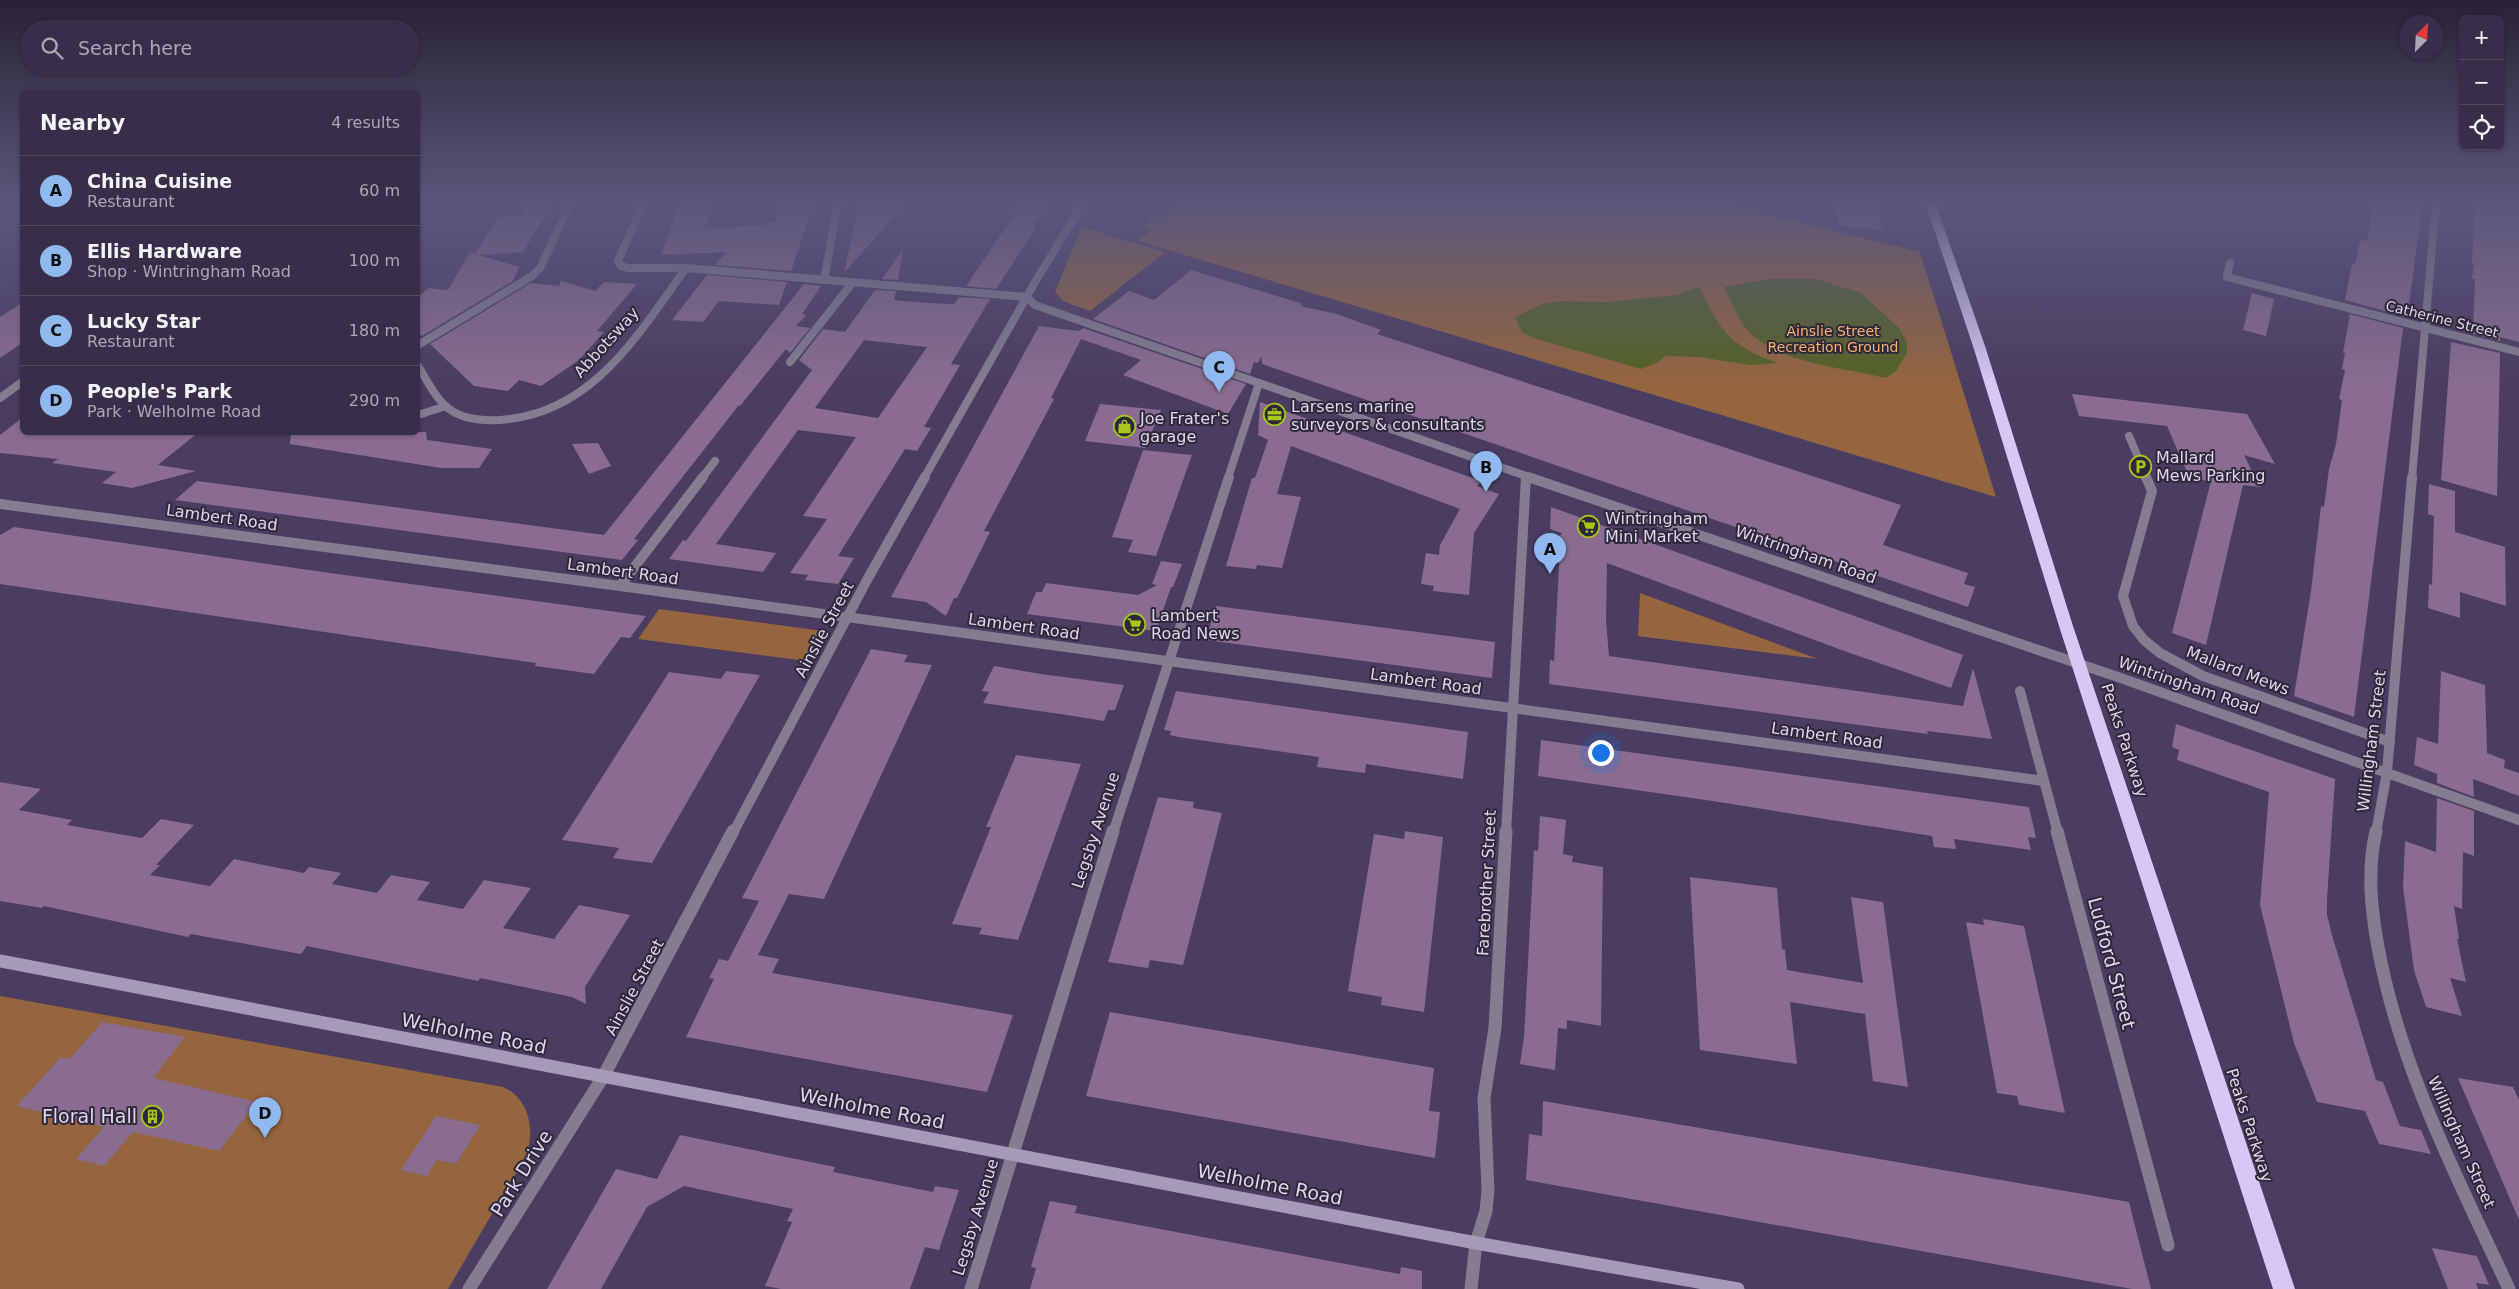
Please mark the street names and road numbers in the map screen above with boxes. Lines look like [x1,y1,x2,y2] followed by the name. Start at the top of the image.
[2384,297,2500,341] street label: Catherine Street
[570,303,643,381] street label: Abbotsway
[165,500,279,535] street label: Lambert Road
[1733,521,1879,588] street label: Wintringham Road
[566,554,680,589] street label: Lambert Road
[791,578,858,681] street label: Ainslie Street
[967,609,1081,644] street label: Lambert Road
[2184,642,2292,699] street label: Mallard Mews
[2116,652,2262,719] street label: Wintringham Road
[1369,664,1483,699] street label: Lambert Road
[2353,669,2390,813] street label: Willingham Street
[2097,681,2152,799] street label: Peaks Parkway
[1770,718,1884,753] street label: Lambert Road
[1068,770,1123,891] street label: Legsby Avenue
[1473,809,1500,957] street label: Farebrother Street
[2084,894,2140,1032] street label: Ludford Street
[601,936,668,1039] street label: Ainslie Street
[399,1008,549,1058] street label: Welholme Road
[2222,1066,2277,1184] street label: Peaks Parkway
[2424,1073,2499,1211] street label: Willingham Street
[797,1083,947,1133] street label: Welholme Road
[486,1126,556,1220] street label: Park Drive
[949,1156,1002,1278] street label: Legsby Avenue
[1195,1159,1345,1209] street label: Welholme Road

